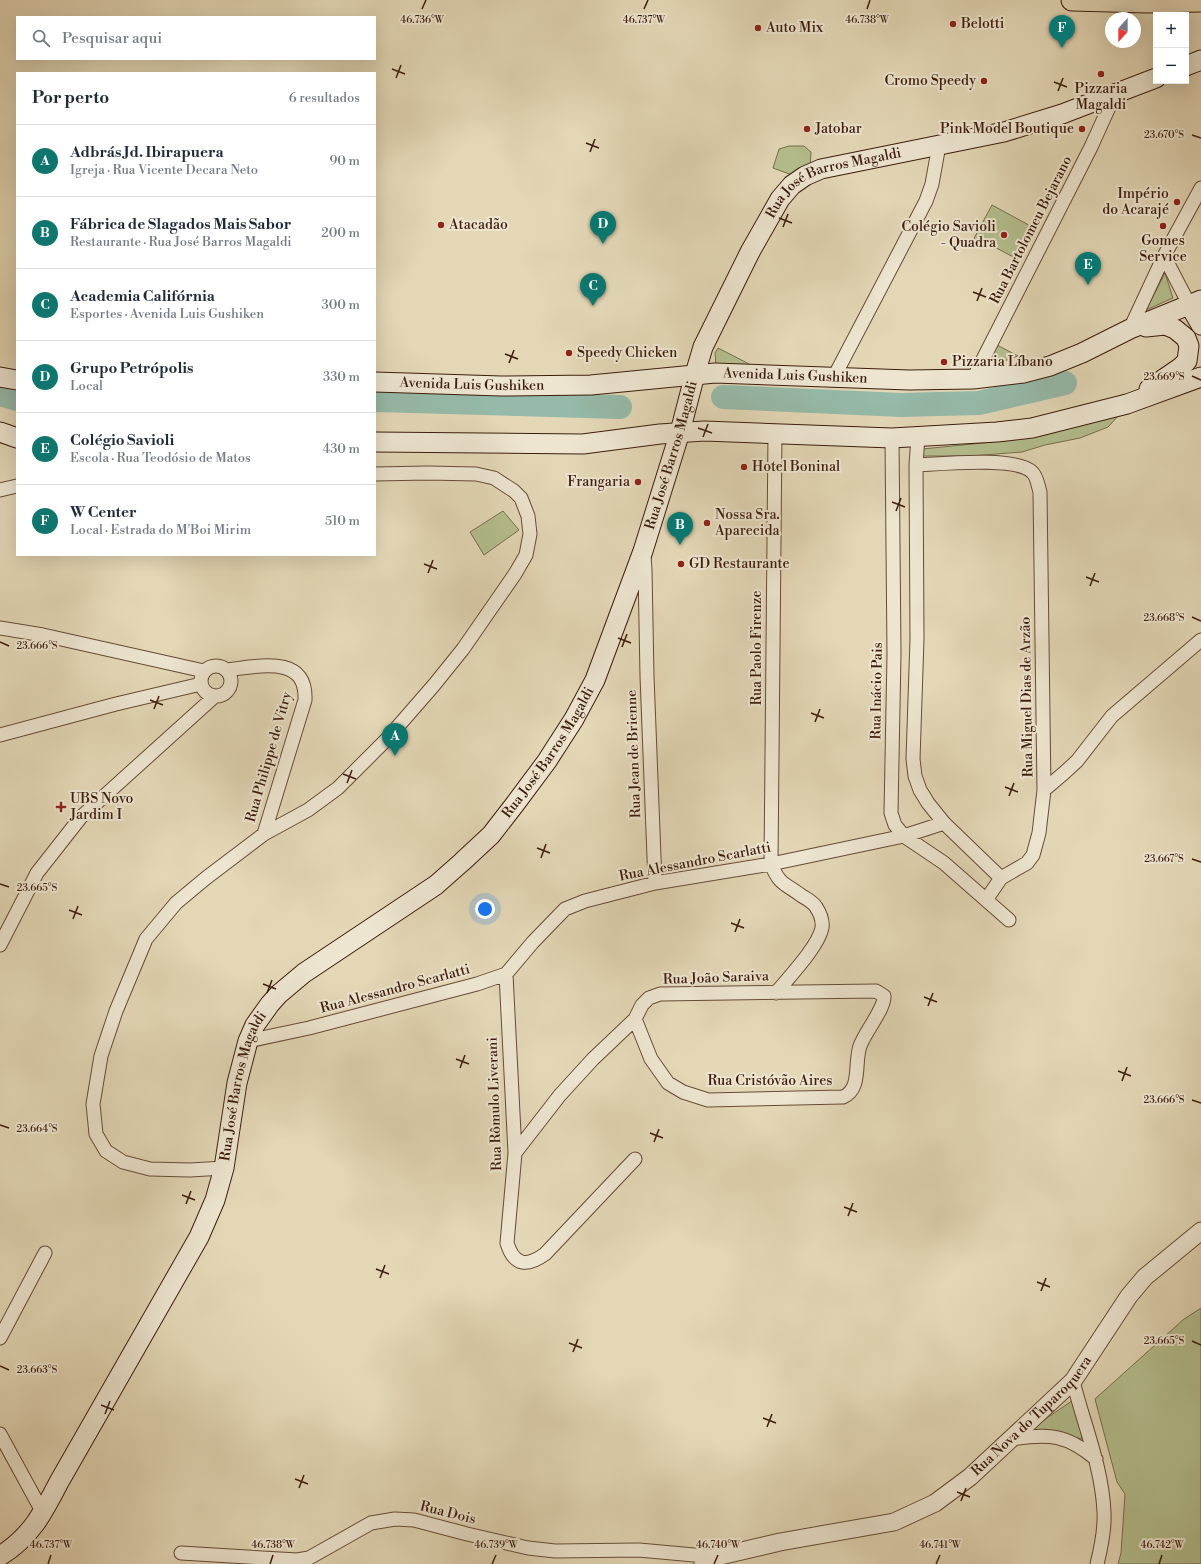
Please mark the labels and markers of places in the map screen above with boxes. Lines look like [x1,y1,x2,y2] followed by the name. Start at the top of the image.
[960,15,1005,33] place label: Belotti
[1049,15,1075,48] pin: F
[765,19,824,37] place label: Auto Mix
[948,19,958,29] marker: Belotti
[753,23,763,33] marker: Auto Mix
[1096,69,1106,79] marker: Pizzaria Magaldi
[884,72,976,90] place label: Cromo Speedy
[979,76,989,86] marker: Cromo Speedy
[1075,80,1128,114] place label: Pizzaria Magaldi
[814,120,862,138] place label: Jatobar
[940,120,1074,138] place label: Pink Model Boutique
[802,124,812,134] marker: Jatobar
[1077,124,1087,134] marker: Pink Model Boutique
[1102,185,1169,219] place label: Império do Acarajé
[1172,197,1182,207] marker: Império do Acarajé
[590,211,616,244] pin: D
[448,216,508,234] place label: Atacadão
[901,218,997,252] place label: Colégio Savioli - Quadra
[436,220,446,230] marker: Atacadão
[1158,221,1168,231] marker: Gomes Service
[999,230,1009,240] marker: Colégio Savioli - Quadra
[1139,232,1187,266] place label: Gomes Service
[1075,252,1101,285] pin: E
[580,273,606,306] pin: C
[577,344,678,362] place label: Speedy Chicken
[564,348,574,358] marker: Speedy Chicken
[952,353,1053,371] place label: Pizzaria Líbano
[939,357,949,367] marker: Pizzaria Líbano
[752,458,840,476] place label: Hotel Boninal
[739,462,749,472] marker: Hotel Boninal
[567,473,631,491] place label: Frangaria
[633,477,643,487] marker: Frangaria
[714,506,780,540] place label: Nossa Sra. Aparecida
[667,512,693,545] pin: B
[702,518,712,528] marker: Nossa Sra. Aparecida
[689,555,790,573] place label: GD Restaurante
[676,559,686,569] marker: GD Restaurante
[382,723,408,756] pin: A
[69,790,134,824] place label: UBS Novo Jardim I
[55,801,67,813] marker: UBS Novo Jardim I

